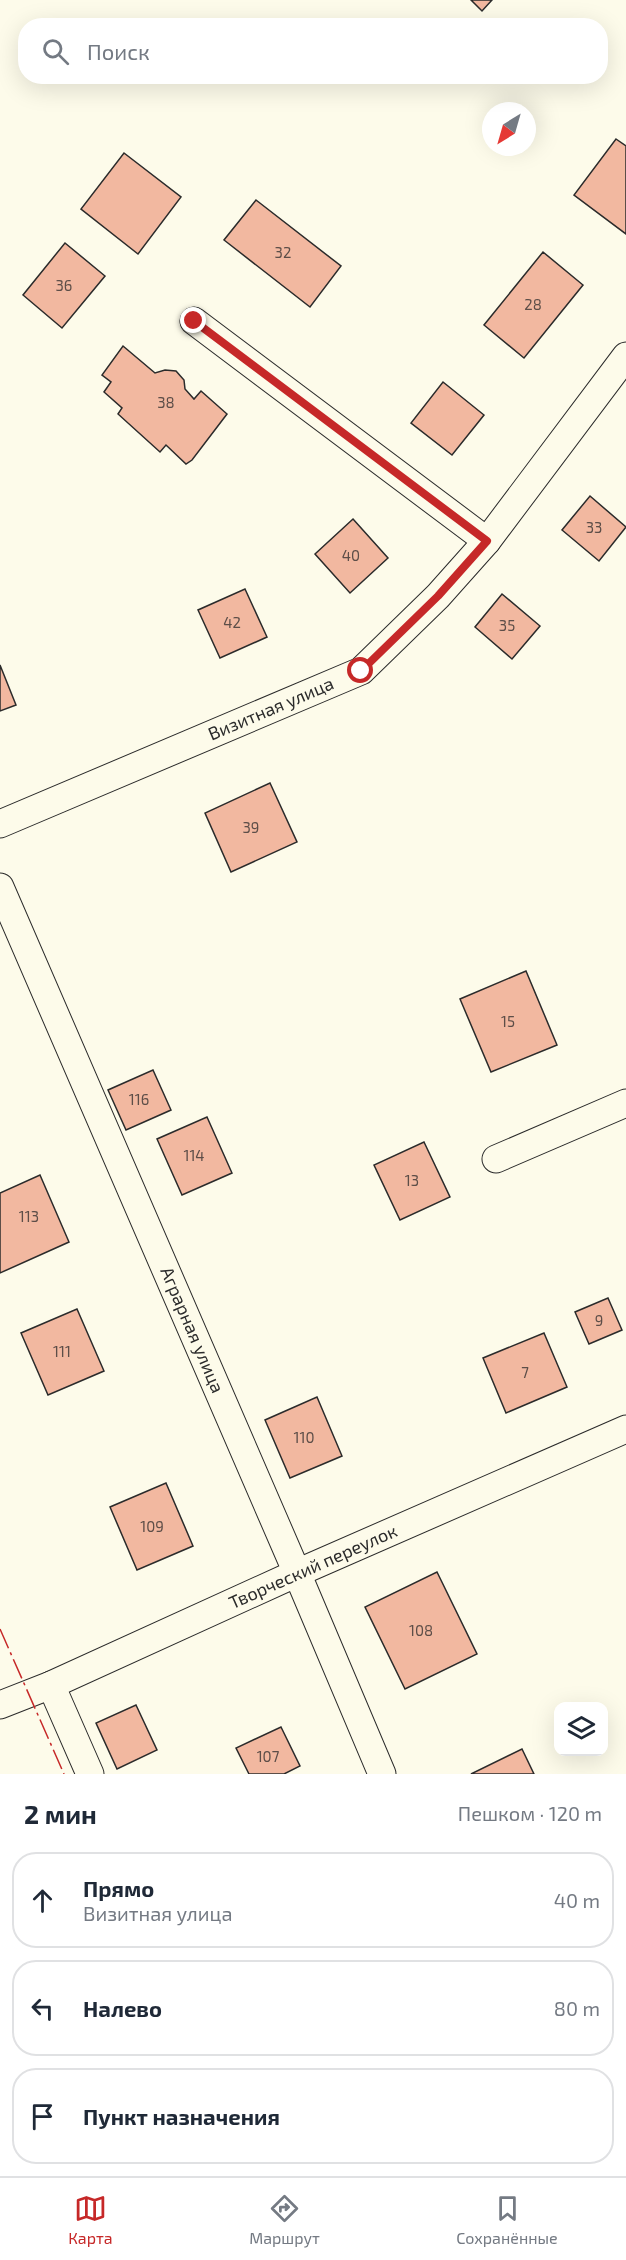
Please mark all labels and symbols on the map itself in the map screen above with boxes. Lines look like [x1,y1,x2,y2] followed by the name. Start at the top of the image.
[482,102,536,156] north arrow
[275,243,291,261] house number: 32
[56,276,72,294] house number: 36
[524,295,542,313] house number: 28
[180,307,206,333] route end
[157,393,175,411] house number: 38
[586,518,602,536] house number: 33
[342,546,360,564] house number: 40
[223,613,241,631] house number: 42
[499,616,515,634] house number: 35
[347,657,373,683] route start
[204,672,337,744] street label: Визитная улица
[243,818,259,836] house number: 39
[501,1012,515,1030] house number: 15
[129,1090,149,1108] house number: 116
[183,1146,205,1164] house number: 114
[405,1171,419,1189] house number: 13
[19,1207,39,1225] house number: 113
[156,1263,229,1396] street label: Аграрная улица
[595,1311,603,1329] house number: 9
[53,1342,71,1360] house number: 111
[521,1363,529,1381] house number: 7
[294,1428,315,1446] house number: 110
[140,1517,164,1535] house number: 109
[225,1519,400,1613] street label: Творческий переулок
[409,1621,433,1639] house number: 108
[257,1747,280,1765] house number: 107

